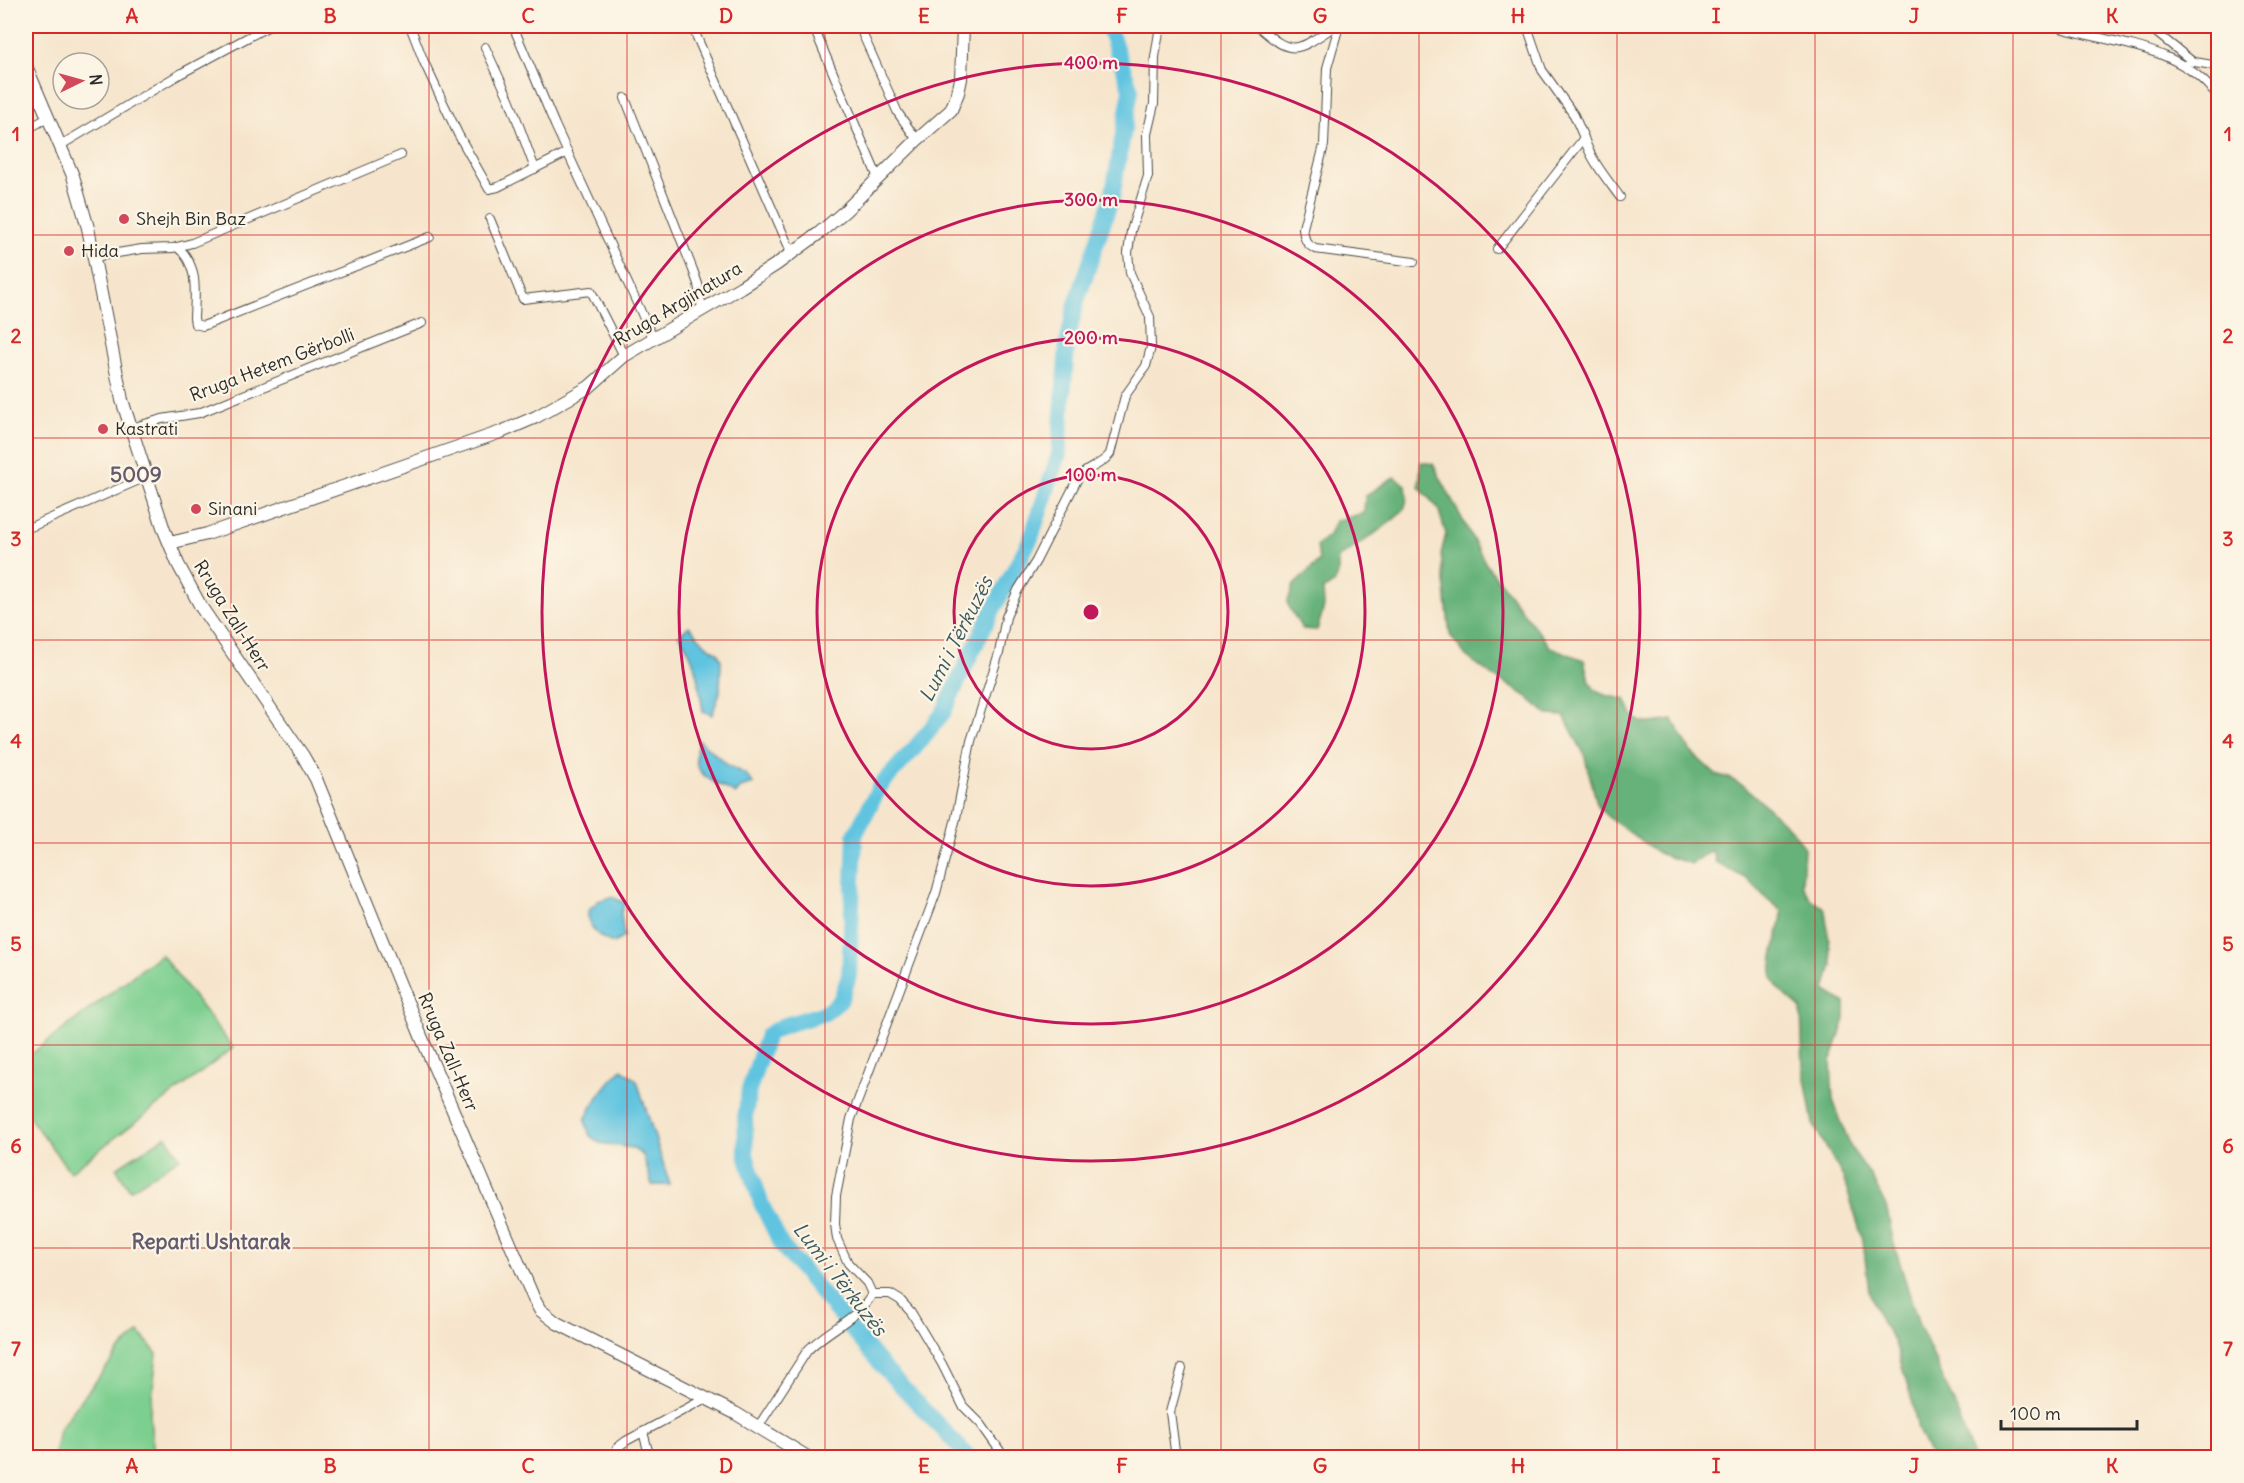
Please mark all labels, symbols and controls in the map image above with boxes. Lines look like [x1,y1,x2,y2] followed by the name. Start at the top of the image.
[126,3,139,28] text: A
[323,3,337,28] text: B
[521,3,535,28] text: C
[719,3,733,28] text: D
[918,3,930,28] text: E
[1116,3,1128,28] text: F
[1313,3,1327,28] text: G
[1511,3,1525,28] text: H
[1712,3,1721,28] text: I
[1909,3,1920,28] text: J
[2106,3,2119,28] text: K
[51,51,111,111] north arrow
[1064,51,1118,74] text: 400 m
[85,73,106,86] text: N
[12,121,20,146] text: 1
[2224,121,2232,146] text: 1
[1064,188,1118,211] text: 300 m
[136,207,246,230] place label: Shejh Bin Baz
[117,212,131,226] marker: Shejh Bin Baz
[81,239,119,262] place label: Hida
[62,244,76,258] marker: Hida
[610,256,746,351] street label: Rruga Argjinatura
[11,323,22,348] text: 2
[186,323,357,406] street label: Rruga Hetem Gërbolli
[2223,323,2234,348] text: 2
[1064,326,1118,349] text: 200 m
[115,417,178,440] place label: Kastrati
[96,422,110,436] marker: Kastrati
[110,461,162,488] district label: 5009
[1066,463,1117,486] text: 100 m
[208,497,257,520] place label: Sinani
[189,502,203,516] marker: Sinani
[10,526,22,551] text: 3
[2222,526,2234,551] text: 3
[189,556,276,676] street label: Rruga Zall-Herr
[913,570,999,706] water label: Lumi i Tërkuzës
[1081,602,1101,622] centre of rings
[10,728,22,753] text: 4
[2222,728,2234,753] text: 4
[10,931,22,956] text: 5
[2222,931,2234,956] text: 5
[413,989,484,1115] street label: Rruga Zall-Herr
[10,1133,22,1158] text: 6
[2222,1133,2234,1158] text: 6
[788,1217,894,1342] water label: Lumi i Tërkuzës
[131,1228,291,1255] district label: Reparti Ushtarak
[11,1336,21,1361] text: 7
[2223,1336,2233,1361] text: 7
[2001,1393,2138,1431] scale bar
[2010,1402,2061,1425] text: 100 m
[126,1453,139,1478] text: A
[323,1453,337,1478] text: B
[521,1453,535,1478] text: C
[719,1453,733,1478] text: D
[918,1453,930,1478] text: E
[1116,1453,1128,1478] text: F
[1313,1453,1327,1478] text: G
[1511,1453,1525,1478] text: H
[1712,1453,1721,1478] text: I
[1909,1453,1920,1478] text: J
[2106,1453,2119,1478] text: K

